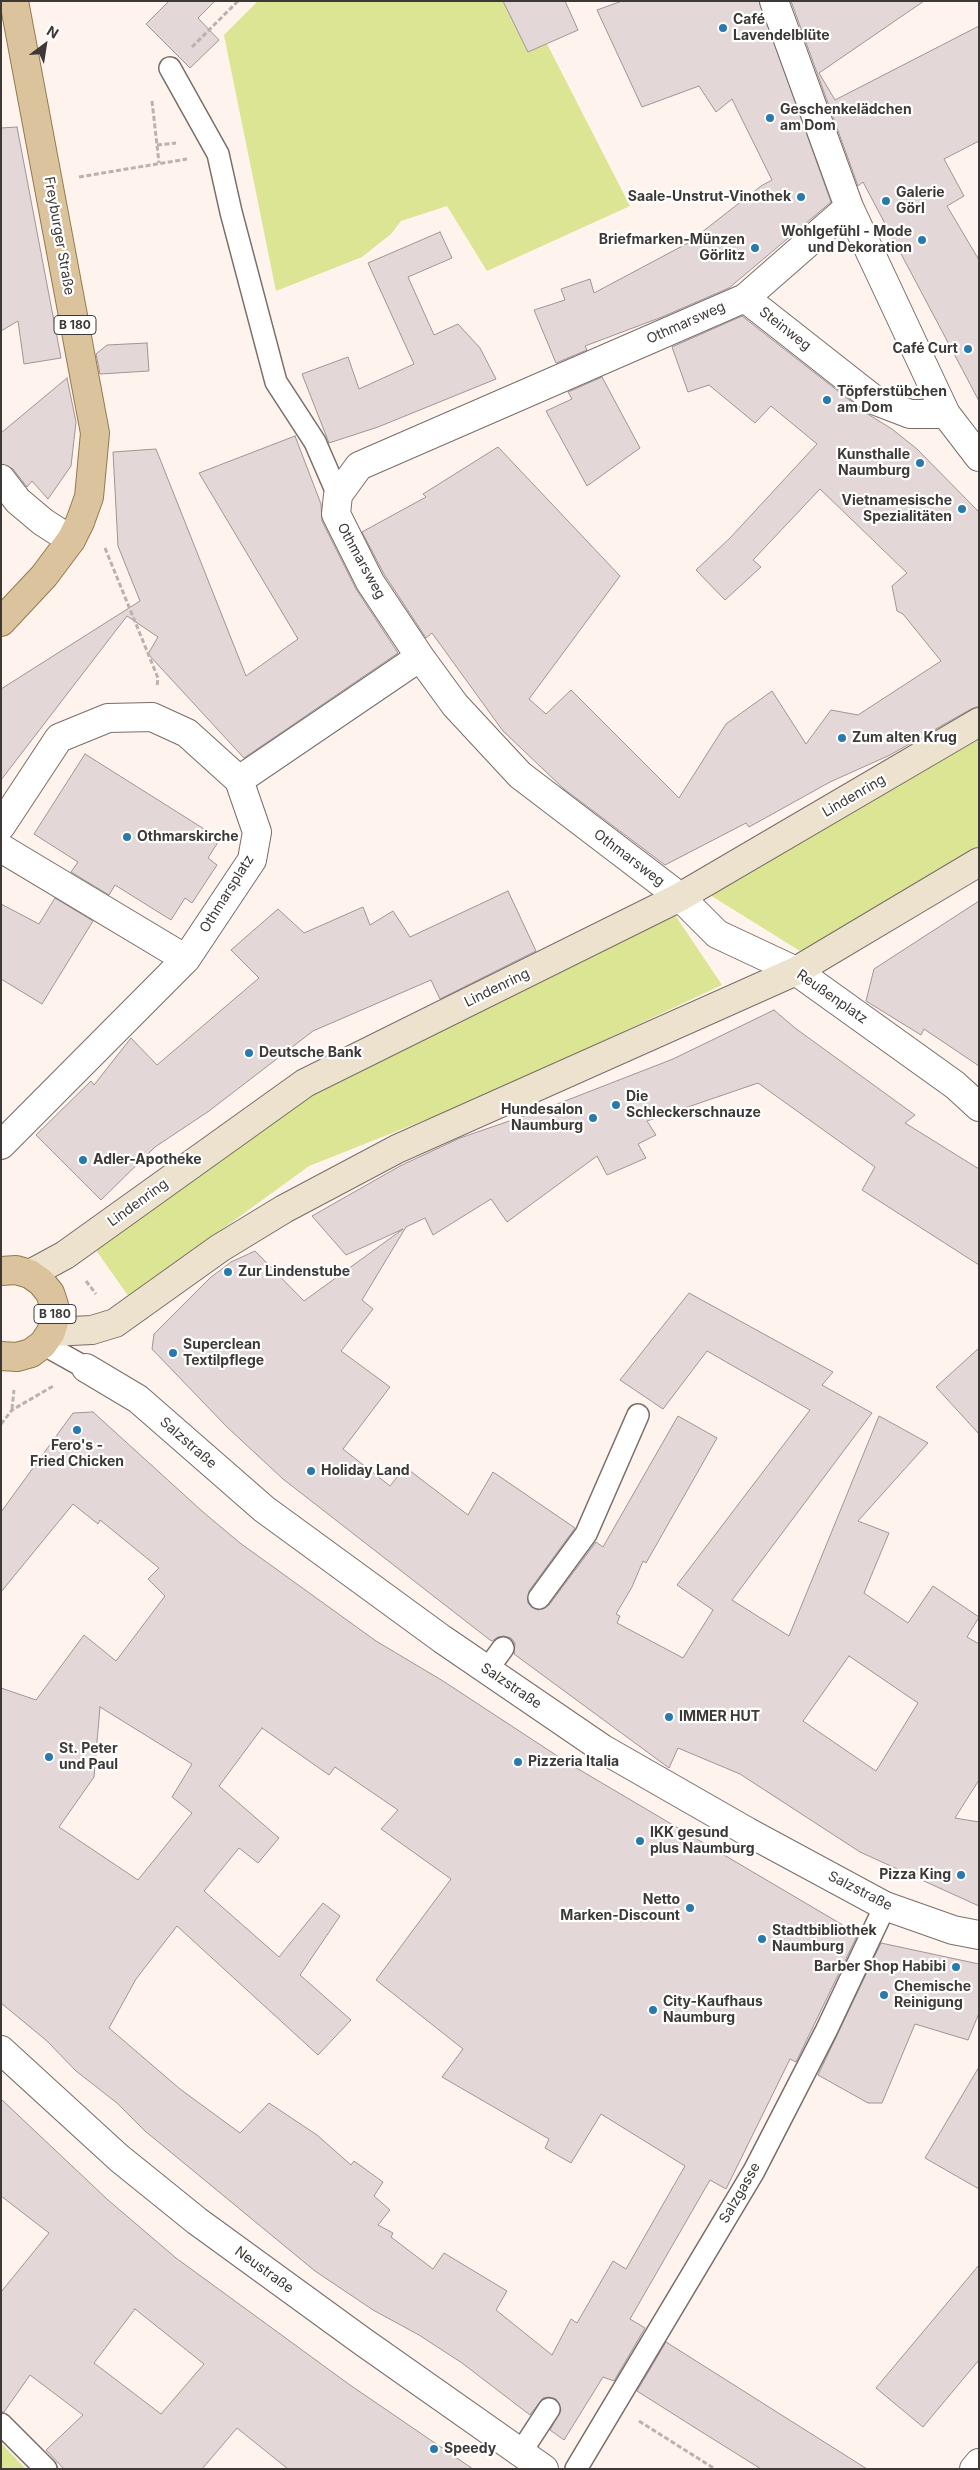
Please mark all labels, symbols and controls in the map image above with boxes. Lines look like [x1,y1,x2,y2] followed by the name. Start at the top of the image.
[733,12,830,44] place label: Café Lavendelblüte
[20,20,70,70] north arrow
[44,22,62,42] text: N
[717,22,729,34] marker: Café Lavendelblüte
[780,102,912,134] place label: Geschenkelädchen am Dom
[764,112,776,124] marker: Geschenkelädchen am Dom
[40,175,78,297] street label: Freyburger Straße
[896,185,945,218] place label: Galerie Görl
[628,189,791,205] place label: Saale-Unstrut-Vinothek
[795,191,807,203] marker: Saale-Unstrut-Vinothek
[880,195,892,207] marker: Galerie Görl
[781,224,912,256] place label: Wohlgefühl - Mode und Dekoration
[599,232,745,264] place label: Briefmarken-Münzen Görlitz
[916,234,928,246] marker: Wohlgefühl - Mode und Dekoration
[749,242,761,254] marker: Briefmarken-Münzen Görlitz
[644,298,728,348] street label: Othmarsweg
[756,304,814,354] street label: Steinweg
[54,316,96,334] road number: B 180
[892,341,958,357] place label: Café Curt
[962,343,974,355] marker: Café Curt
[837,384,947,417] place label: Töpferstübchen am Dom
[821,394,833,406] marker: Töpferstübchen am Dom
[837,447,910,480] place label: Kunsthalle Naumburg
[914,457,926,469] marker: Kunsthalle Naumburg
[842,493,952,526] place label: Vietnamesische Spezialitäten
[956,503,968,515] marker: Vietnamesische Spezialitäten
[333,520,389,602] street label: Othmarsweg
[852,730,957,746] place label: Zum alten Krug
[836,732,848,744] marker: Zum alten Krug
[819,771,889,821] street label: Lindenring
[590,826,668,890] street label: Othmarsweg
[137,829,239,845] place label: Othmarskirche
[121,831,133,843] marker: Othmarskirche
[196,852,258,936] street label: Othmarsplatz
[462,965,532,1011] street label: Lindenring
[793,966,871,1028] street label: Reußenplatz
[259,1045,362,1061] place label: Deutsche Bank
[243,1047,255,1059] marker: Deutsche Bank
[626,1089,761,1122] place label: Die Schleckerschnauze
[610,1099,622,1111] marker: Die Schleckerschnauze
[501,1102,583,1134] place label: Hundesalon Naumburg
[587,1112,599,1124] marker: Hundesalon Naumburg
[93,1152,202,1168] place label: Adler-Apotheke
[77,1154,89,1166] marker: Adler-Apotheke
[105,1176,171,1230] street label: Lindenring
[238,1264,350,1280] place label: Zur Lindenstube
[222,1266,234,1278] marker: Zur Lindenstube
[34,1305,76,1324] road number: B 180
[183,1337,264,1370] place label: Superclean Textilpflege
[167,1347,179,1359] marker: Superclean Textilpflege
[156,1414,220,1472] street label: Salzstraße
[71,1424,83,1436] marker: Fero's - Fried Chicken
[30,1438,124,1470] place label: Fero's - Fried Chicken
[321,1463,410,1479] place label: Holiday Land
[305,1465,317,1477] marker: Holiday Land
[477,1660,545,1712] street label: Salzstraße
[679,1709,760,1725] place label: IMMER HUT
[663,1711,675,1723] marker: IMMER HUT
[59,1741,118,1774] place label: St. Peter und Paul
[43,1751,55,1763] marker: St. Peter und Paul
[528,1754,619,1770] place label: Pizzeria Italia
[512,1756,524,1768] marker: Pizzeria Italia
[650,1825,755,1858] place label: IKK gesund plus Naumburg
[634,1835,646,1847] marker: IKK gesund plus Naumburg
[879,1867,951,1883] place label: Pizza King
[825,1868,895,1914] street label: Salzstraße
[955,1869,967,1881] marker: Pizza King
[560,1892,680,1924] place label: Netto Marken-Discount
[684,1902,696,1914] marker: Netto Marken-Discount
[772,1923,877,1955] place label: Stadtbibliothek Naumburg
[756,1933,768,1945] marker: Stadtbibliothek Naumburg
[814,1959,946,1975] place label: Barber Shop Habibi
[950,1961,962,1973] marker: Barber Shop Habibi
[894,1979,971,2011] place label: Chemische Reinigung
[878,1989,890,2001] marker: Chemische Reinigung
[663,1994,763,2026] place label: City-Kaufhaus Naumburg
[647,2004,659,2016] marker: City-Kaufhaus Naumburg
[716,2160,764,2226] street label: Salzgasse
[231,2243,297,2297] street label: Neustraße
[444,2441,496,2457] place label: Speedy
[428,2443,440,2455] marker: Speedy

